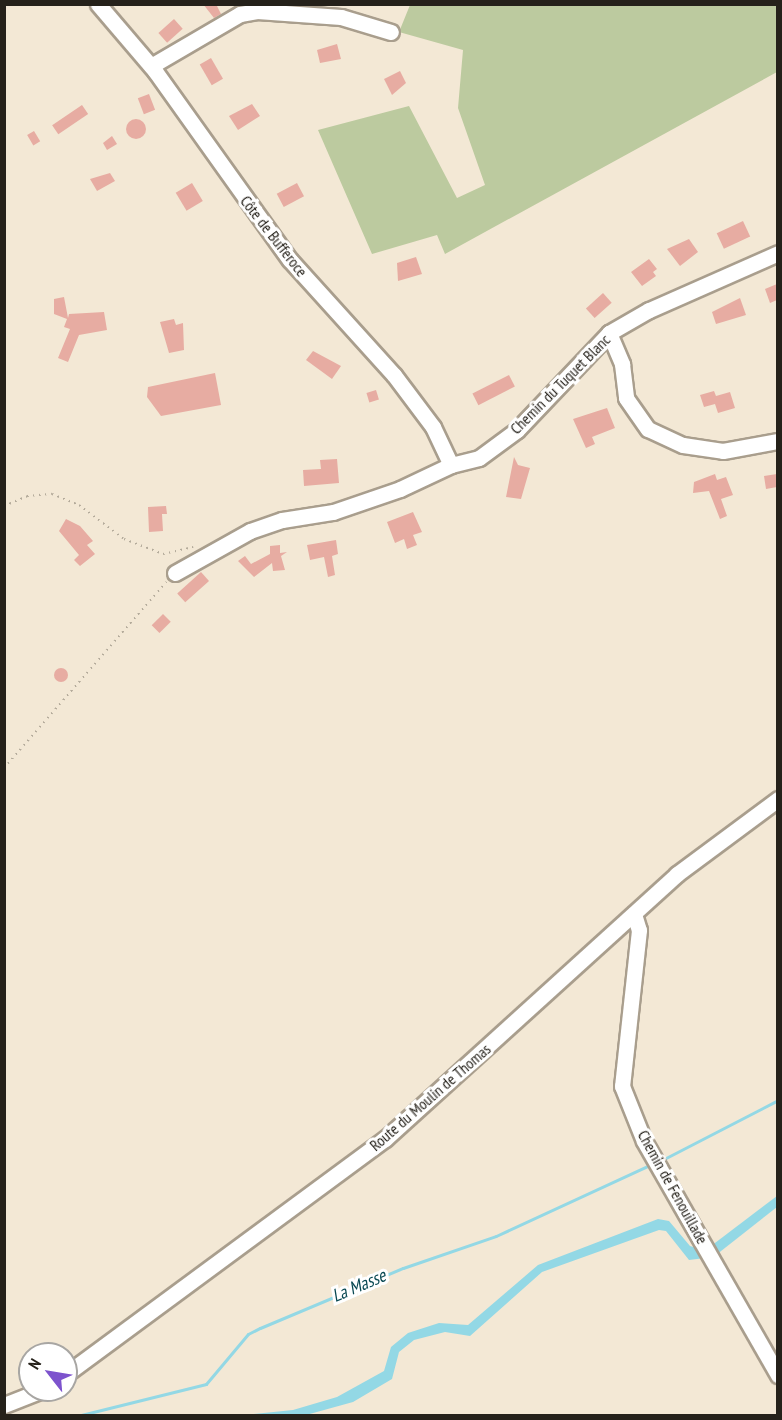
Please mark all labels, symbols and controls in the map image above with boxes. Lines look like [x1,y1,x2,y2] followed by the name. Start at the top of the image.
[236,192,312,280] street label: Côte de Bufferoce
[506,330,614,438] street label: Chemin du Tuquet Blanc
[365,1039,495,1155] street label: Route du Moulin de Thomas
[634,1127,712,1247] street label: Chemin de Fenouillade
[329,1265,389,1307] water label: La Masse
[18,1342,78,1402] north arrow
[23,1355,45,1373] text: N

